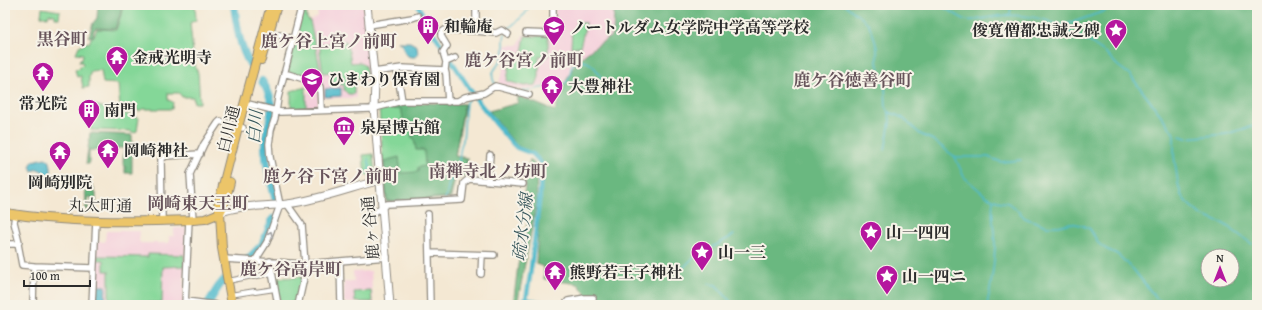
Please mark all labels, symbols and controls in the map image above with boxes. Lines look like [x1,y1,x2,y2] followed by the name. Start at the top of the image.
[415,13,441,46] building icon: 和輪庵
[444,14,492,38] place label: 和輪庵
[541,14,567,47] school or university icon: ノートルダム女学院中学高等学校
[570,15,810,39] place label: ノートルダム女学院中学高等学校
[1103,17,1129,50] place icon: 俊寛僧都忠誠之碑
[972,18,1100,42] place label: 俊寛僧都忠誠之碑
[37,26,88,51] district label: 黒谷町
[261,28,397,53] district label: 鹿ケ谷上宮ノ前町
[104,44,130,77] temple icon: 金戒光明寺
[132,45,212,69] place label: 金戒光明寺
[465,47,584,72] district label: 鹿ケ谷宮ノ前町
[30,60,56,93] temple icon: 常光院
[299,66,325,99] school or university icon: ひまわり保育園
[328,67,440,91] place label: ひまわり保育園
[794,67,913,92] district label: 鹿ケ谷徳善谷町
[539,73,565,106] temple icon: 大豊神社
[568,74,632,98] place label: 大豊神社
[19,91,67,115] place label: 常光院
[76,97,102,130] building icon: 南門
[104,98,136,122] place label: 南門
[211,103,245,155] street label: 白川通
[240,107,268,145] water label: 白川
[331,114,357,147] museum icon: 泉屋博古館
[360,115,440,139] place label: 泉屋博古館
[95,137,121,170] temple icon: 岡崎神社
[124,138,188,162] place label: 岡崎神社
[47,139,73,172] temple icon: 岡崎別院
[429,158,548,183] district label: 南禅寺北ノ坊町
[263,163,399,188] district label: 鹿ケ谷下宮ノ前町
[28,170,92,194] place label: 岡崎別院
[147,190,249,215] district label: 岡崎東天王町
[505,190,539,262] water label: 疏水分線
[68,192,132,218] street label: 丸太町通
[355,195,385,261] street label: 鹿ヶ谷通
[858,219,884,252] place icon: 山一四四
[886,220,950,244] place label: 山一四四
[265,231,273,239] one-way arrow
[689,239,715,272] place icon: 山一三
[718,240,766,264] place label: 山一三
[1200,248,1240,288] north arrow
[1216,250,1224,266] text: N
[240,256,342,281] district label: 鹿ケ谷高岸町
[542,259,568,292] temple icon: 熊野若王子神社
[570,260,682,284] place label: 熊野若王子神社
[24,262,90,288] scale bar
[874,263,900,296] place icon: 山一四ニ
[902,264,966,288] place label: 山一四ニ
[30,267,60,284] text: 100 m

